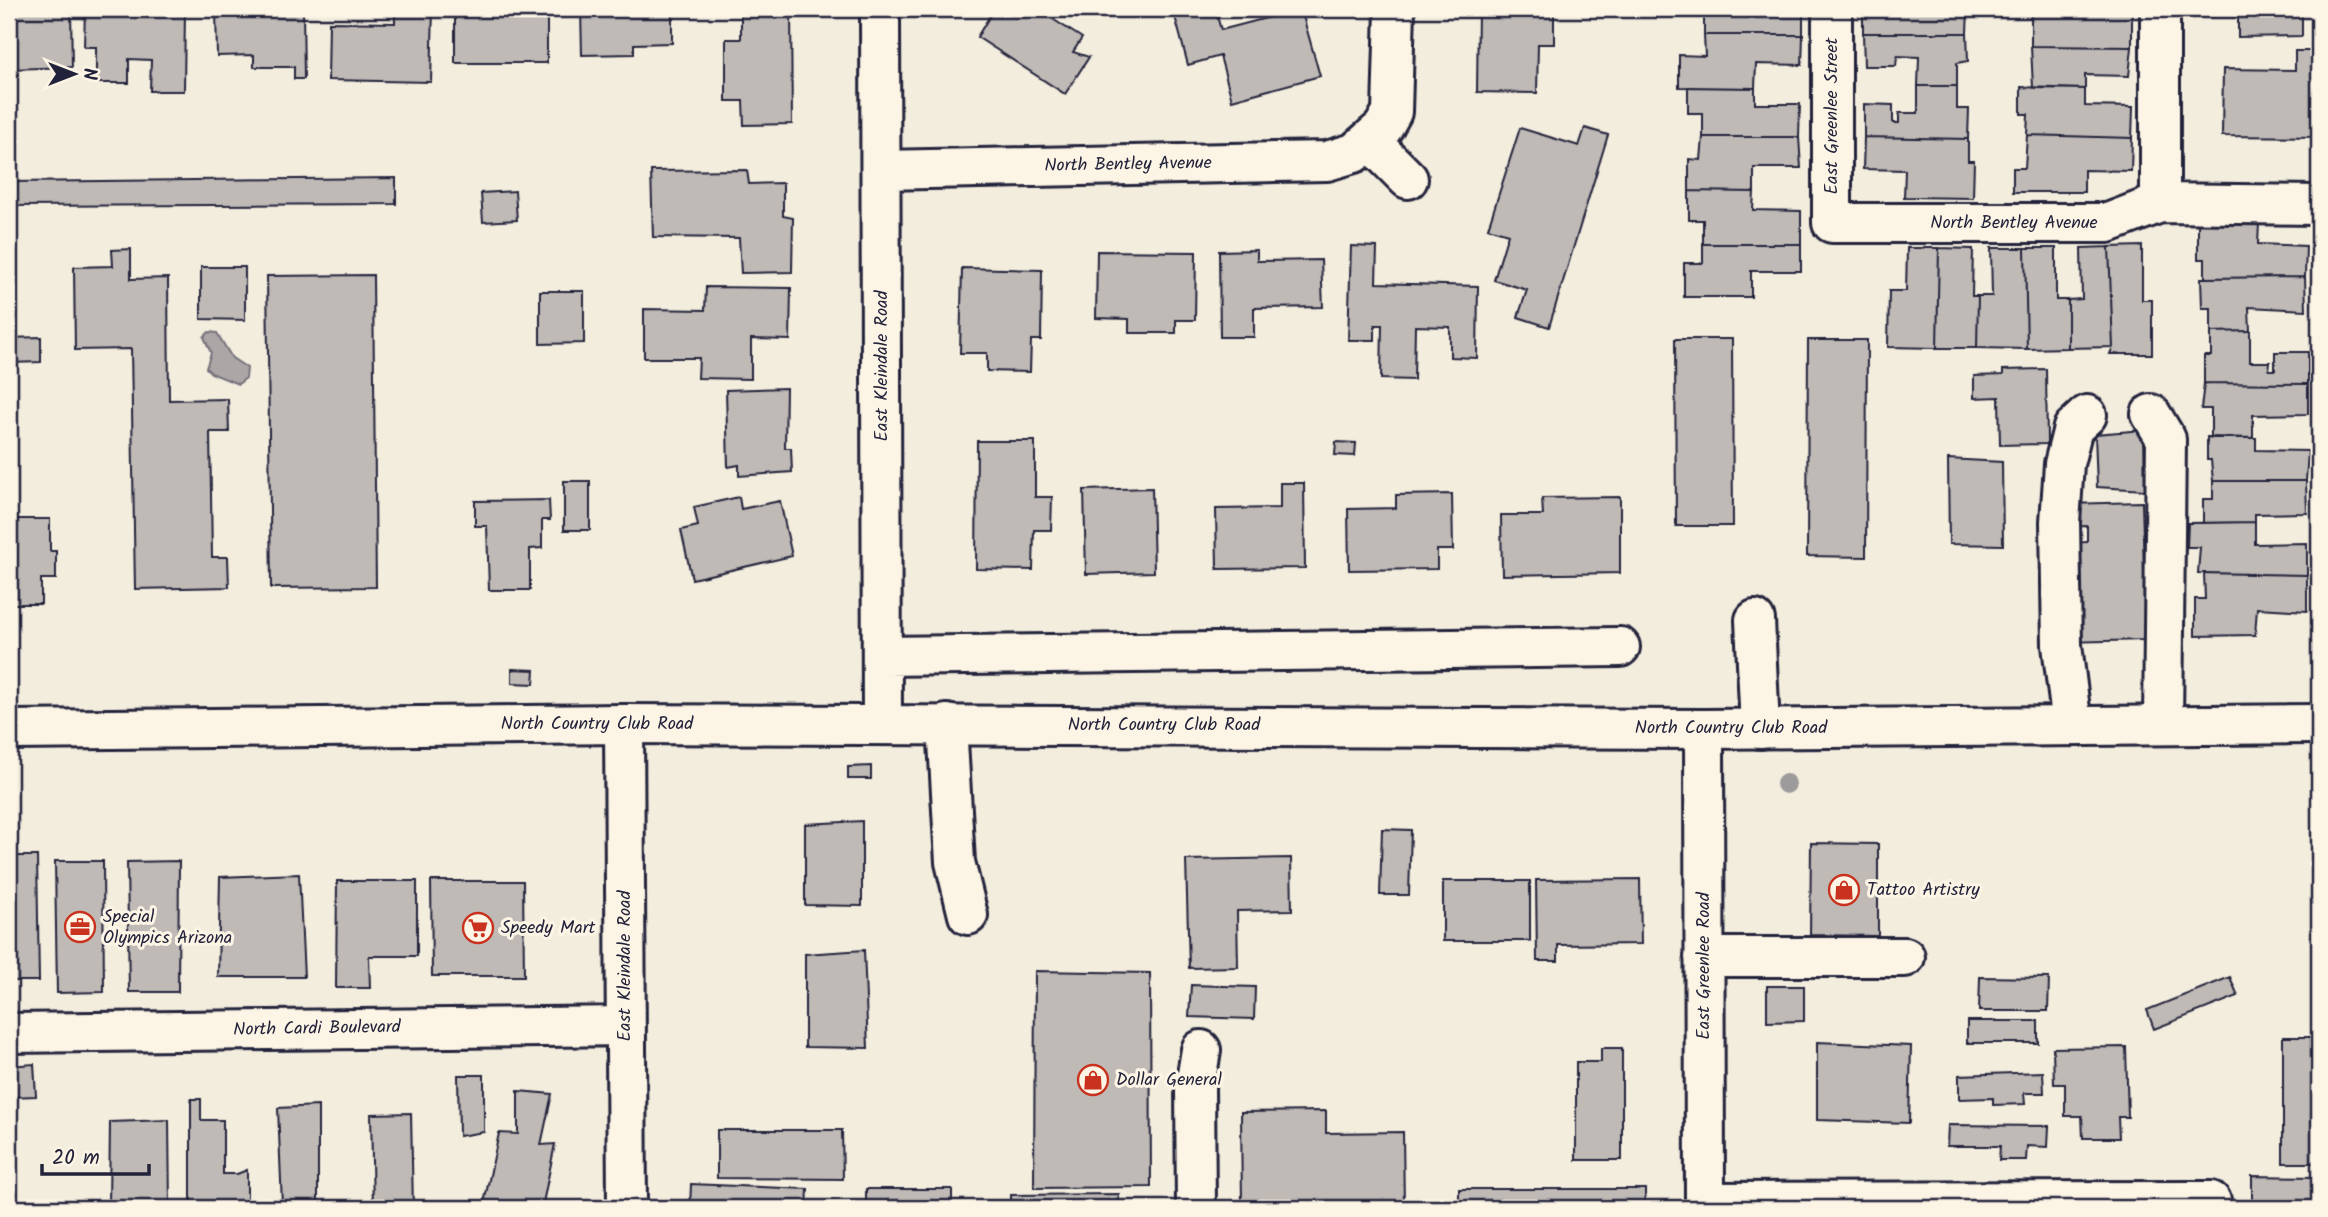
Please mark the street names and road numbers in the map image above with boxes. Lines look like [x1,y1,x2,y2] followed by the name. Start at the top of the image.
[1818,36,1847,195] street label: East Greenlee Street
[1044,149,1212,181] street label: North Bentley Avenue
[1930,209,2098,238] street label: North Bentley Avenue
[868,289,897,442] street label: East Kleindale Road
[501,710,694,739] street label: North Country Club Road
[1068,711,1261,740] street label: North Country Club Road
[1635,714,1828,743] street label: North Country Club Road
[611,889,640,1042] street label: East Kleindale Road
[1690,891,1719,1040] street label: East Greenlee Road
[233,1013,402,1045] street label: North Cardi Boulevard

